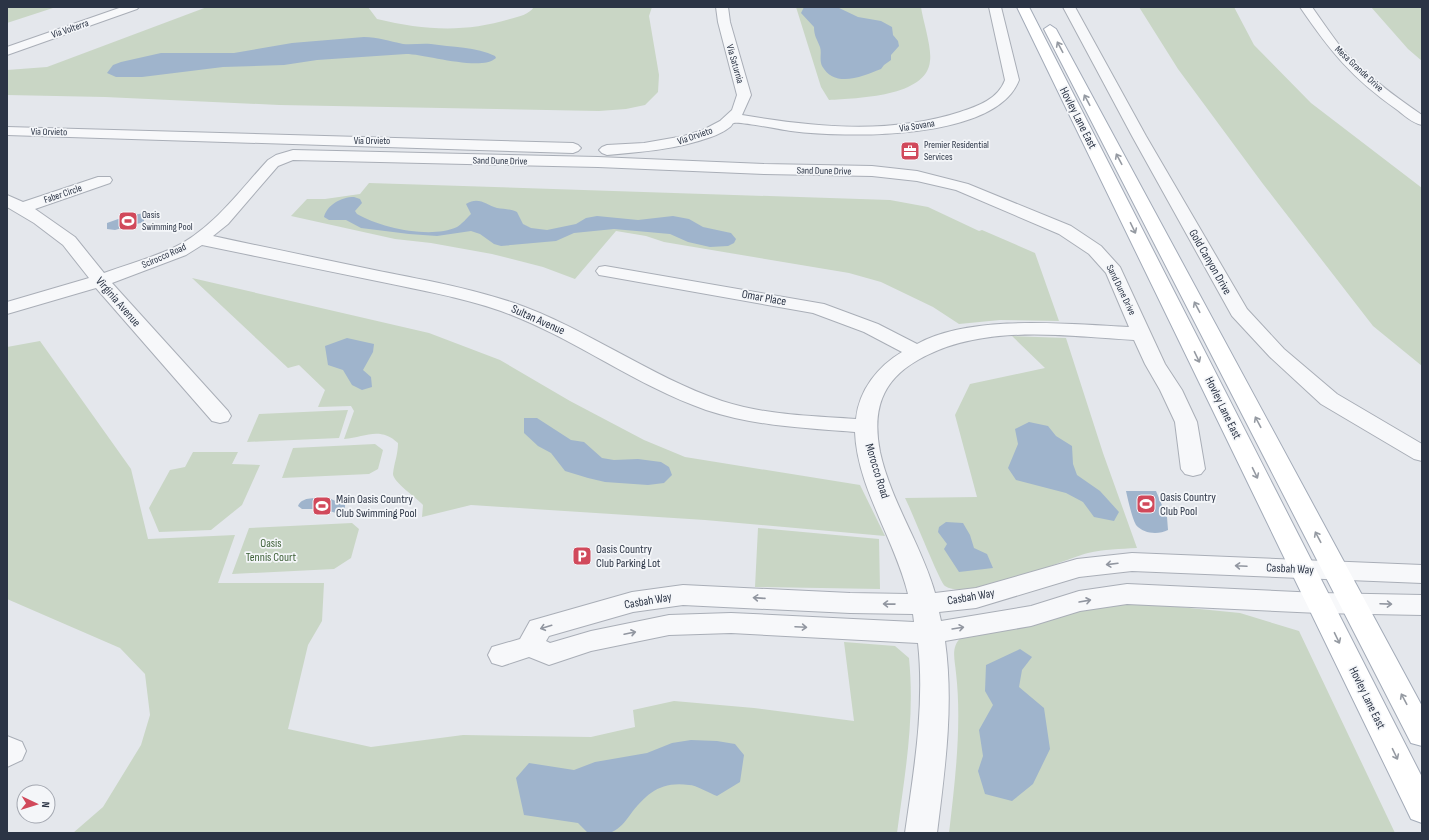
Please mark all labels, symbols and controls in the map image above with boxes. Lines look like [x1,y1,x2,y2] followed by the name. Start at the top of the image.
[50,17,90,41] street label: Via Volterra
[1055,41,1063,53] one-way arrow
[724,43,746,85] street label: Via Saturnia
[1332,43,1386,95] street label: Mesa Grande Drive
[1056,85,1100,152] street label: Hovley Lane East
[1083,94,1091,106] one-way arrow
[898,117,936,135] street label: Via Sovana
[676,124,714,148] street label: Via Orvieto
[31,126,67,138] street label: Via Orvieto
[354,135,390,147] street label: Via Orvieto
[924,139,989,163] place label: Premier Residential Services
[899,140,921,162] office icon: Premier Residential Services
[1115,153,1122,165] one-way arrow
[473,155,527,167] street label: Sand Dune Drive
[797,165,851,177] street label: Sand Dune Drive
[42,182,84,206] street label: Faber Circle
[142,209,193,233] place label: Oasis Swimming Pool
[117,210,139,232] sports icon: Oasis Swimming Pool
[1130,222,1137,234] one-way arrow
[1185,227,1235,297] street label: Gold Canyon Drive
[140,241,188,271] street label: Scirocco Road
[1104,263,1138,317] street label: Sand Dune Drive
[92,274,144,330] street label: Virginia Avenue
[740,287,788,309] street label: Omar Place
[1193,301,1200,313] one-way arrow
[509,302,567,339] street label: Sultan Avenue
[1194,351,1201,363] one-way arrow
[1201,374,1245,442] street label: Hovley Lane East
[1253,416,1261,428] one-way arrow
[862,442,892,500] street label: Morocco Road
[1252,467,1259,479] one-way arrow
[1160,490,1216,519] place label: Oasis Country Club Pool
[336,492,417,521] place label: Main Oasis Country Club Swimming Pool
[1135,493,1157,515] sports icon: Oasis Country Club Pool
[311,495,333,517] sports icon: Main Oasis Country Club Swimming Pool
[1314,531,1322,543] one-way arrow
[246,536,297,565] park label: Oasis Tennis Court
[596,542,661,571] place label: Oasis Country Club Parking Lot
[571,545,593,567] parking icon: Oasis Country Club Parking Lot
[1106,560,1119,568] one-way arrow
[1266,560,1315,578] street label: Casbah Way
[1235,563,1248,570] one-way arrow
[946,585,996,609] street label: Casbah Way
[623,589,673,613] street label: Casbah Way
[753,594,766,601] one-way arrow
[1078,596,1091,604] one-way arrow
[883,600,896,608] one-way arrow
[1379,600,1392,608] one-way arrow
[794,623,807,630] one-way arrow
[540,624,553,631] one-way arrow
[951,624,964,632] one-way arrow
[623,629,636,637] one-way arrow
[1334,632,1341,644] one-way arrow
[1345,664,1389,732] street label: Hovley Lane East
[1400,694,1407,706] one-way arrow
[1392,748,1399,760] one-way arrow
[16,784,56,824] north arrow
[39,801,52,808] text: N

